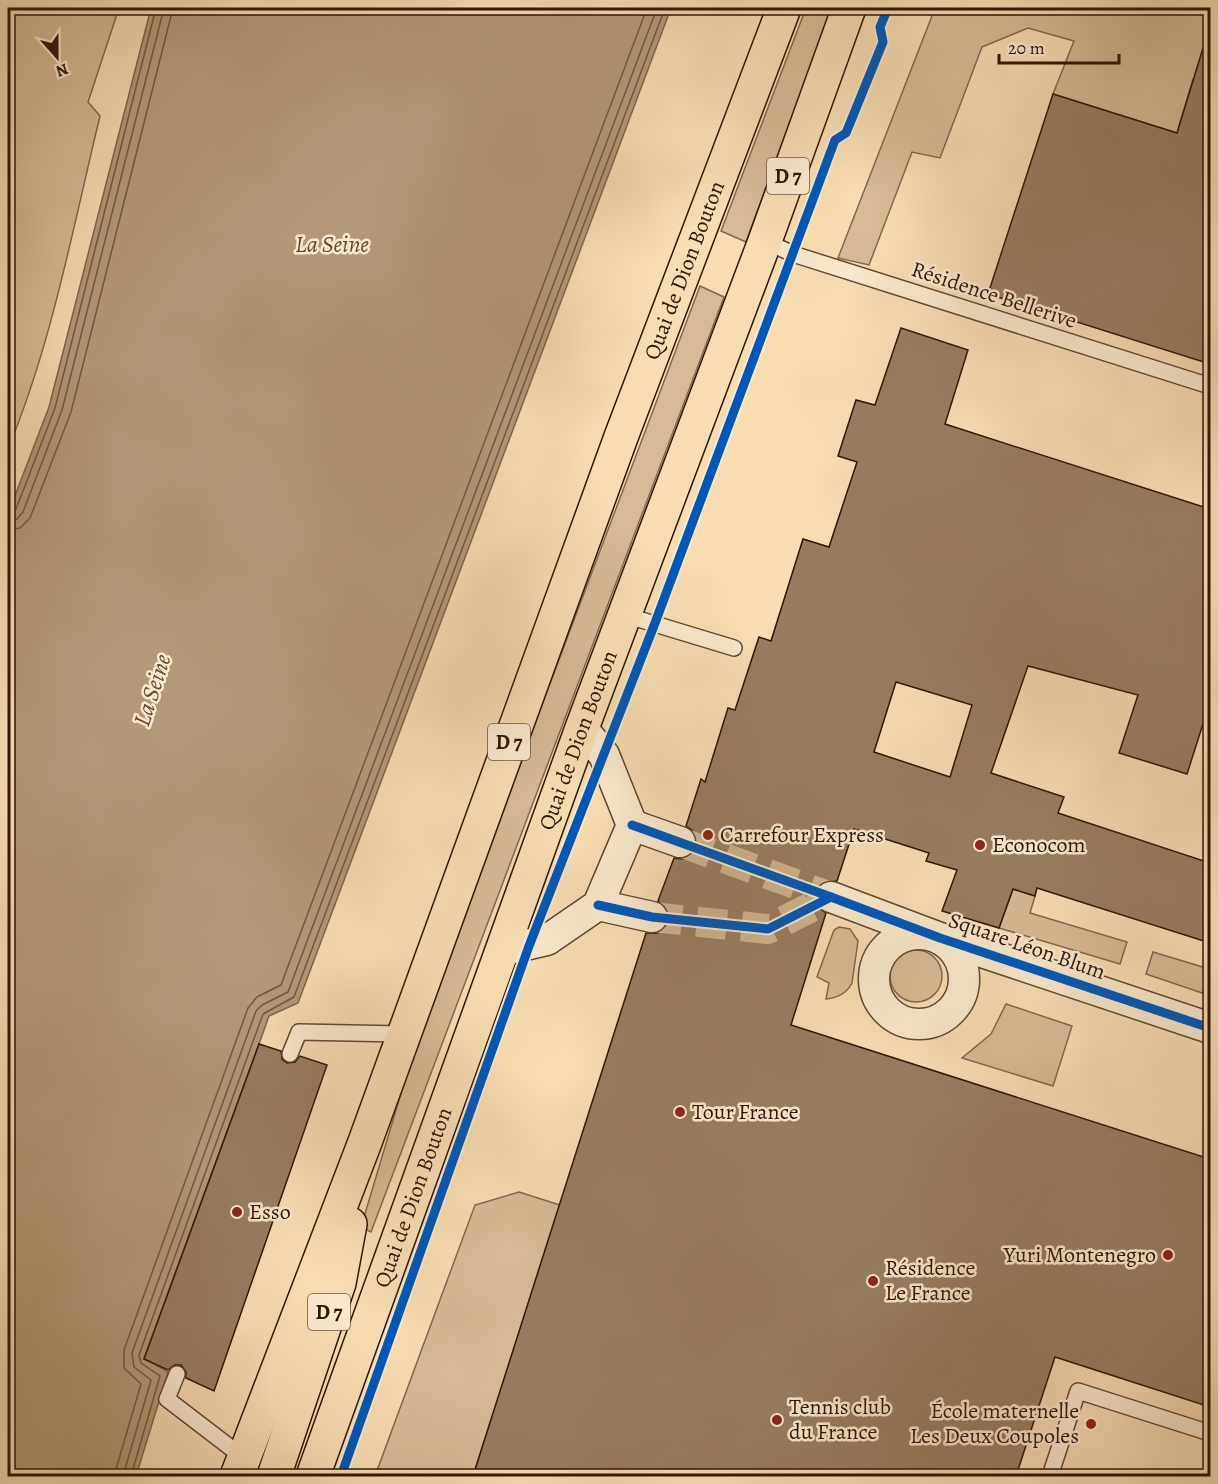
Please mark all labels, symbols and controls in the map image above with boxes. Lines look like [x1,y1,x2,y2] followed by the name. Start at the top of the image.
[27,27,87,87] north arrow
[999,27,1119,65] scale bar
[1008,36,1045,60] text: 20 m
[52,58,71,83] text: N
[767,158,809,194] road number: D 7
[637,177,732,364] street label: Quai de Dion Bouton
[295,228,369,260] water label: La Seine
[908,254,1080,336] street label: Résidence Bellerive
[531,646,625,834] street label: Quai de Dion Bouton
[125,650,179,730] water label: La Seine
[488,724,530,760] road number: D 7
[720,820,884,850] place label: Carrefour Express
[701,828,715,842] marker: Carrefour Express
[992,830,1086,860] place label: Econocom
[973,838,987,852] marker: Econocom
[944,905,1110,987] street label: Square Léon Blum
[692,1097,799,1127] place label: Tour France
[367,1103,459,1292] street label: Quai de Dion Bouton
[673,1105,687,1119] marker: Tour France
[249,1197,291,1227] place label: Esso
[230,1205,244,1219] marker: Esso
[1003,1240,1156,1270] place label: Yuri Montenegro
[1161,1248,1175,1262] marker: Yuri Montenegro
[885,1253,975,1308] place label: Résidence Le France
[866,1274,880,1288] marker: Résidence Le France
[308,1294,350,1330] road number: D 7
[789,1392,891,1447] place label: Tennis club du France
[910,1396,1079,1451] place label: École maternelle Les Deux Coupoles
[770,1413,784,1427] marker: Tennis club du France
[1084,1417,1098,1431] marker: École maternelle Les Deux Coupoles

